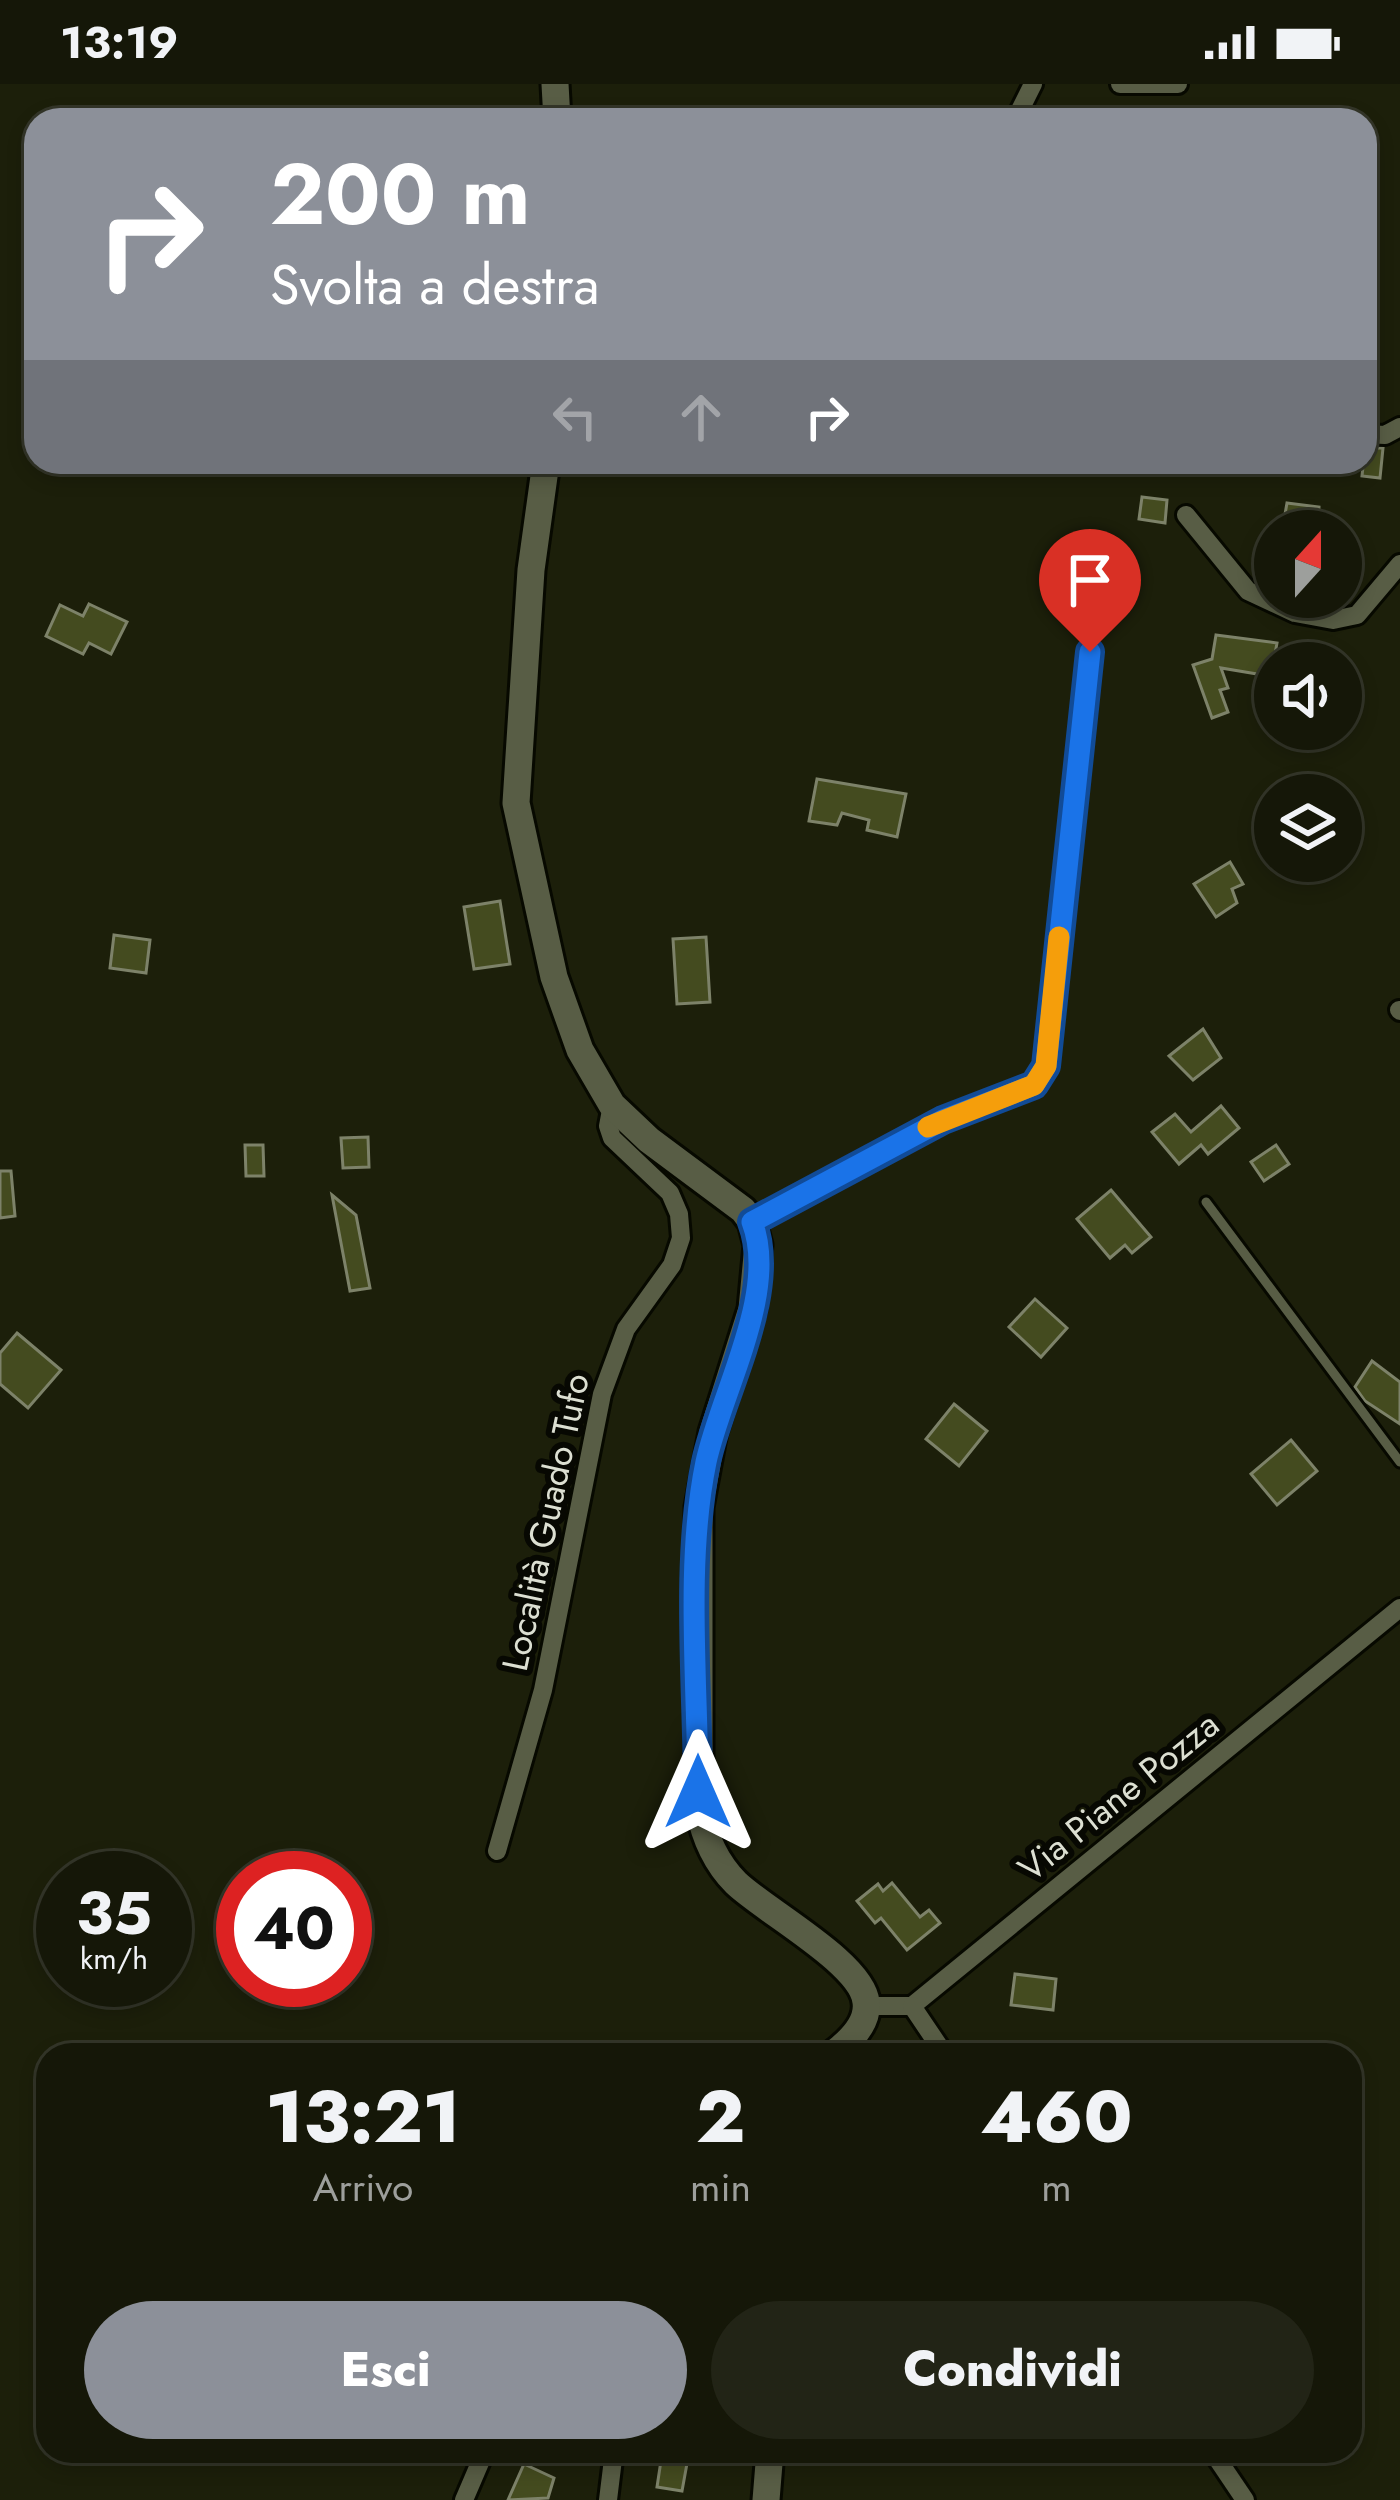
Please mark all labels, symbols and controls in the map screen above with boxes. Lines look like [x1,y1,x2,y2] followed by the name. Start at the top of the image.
[60,10,178,75] text: 13:19
[270,134,530,256] text: 200 m
[72,156,228,312] icon: right
[270,246,600,324] text: Svolta a destra
[542,384,608,450] icon: left
[668,384,734,450] icon: ahead
[794,384,860,450] icon: right
[1254,510,1362,618] north arrow
[1254,510,1362,882] map controls
[1039,529,1141,652] pin
[1057,547,1123,613] icon: arrive
[1254,642,1362,750] button: sound
[1254,774,1362,882] button: layers
[488,1369,602,1675] street label: Località Guado Tufo
[1006,1699,1230,1893] street label: Via Piane Pozza
[635,1729,761,1855] position arrow
[216,1851,372,2007] speed limit sign: 40
[76,1870,152,1957] text: 35
[80,1937,148,1980] text: km/h
[266,2065,460,2169] text: 13:21
[696,2065,745,2169] text: 2
[981,2065,1132,2169] text: 460
[313,2159,413,2216] text: Arrivo
[690,2159,751,2216] text: min
[1041,2159,1072,2216] text: m
[84,2301,687,2439] button: Esci
[711,2301,1314,2439] button: Condividi

